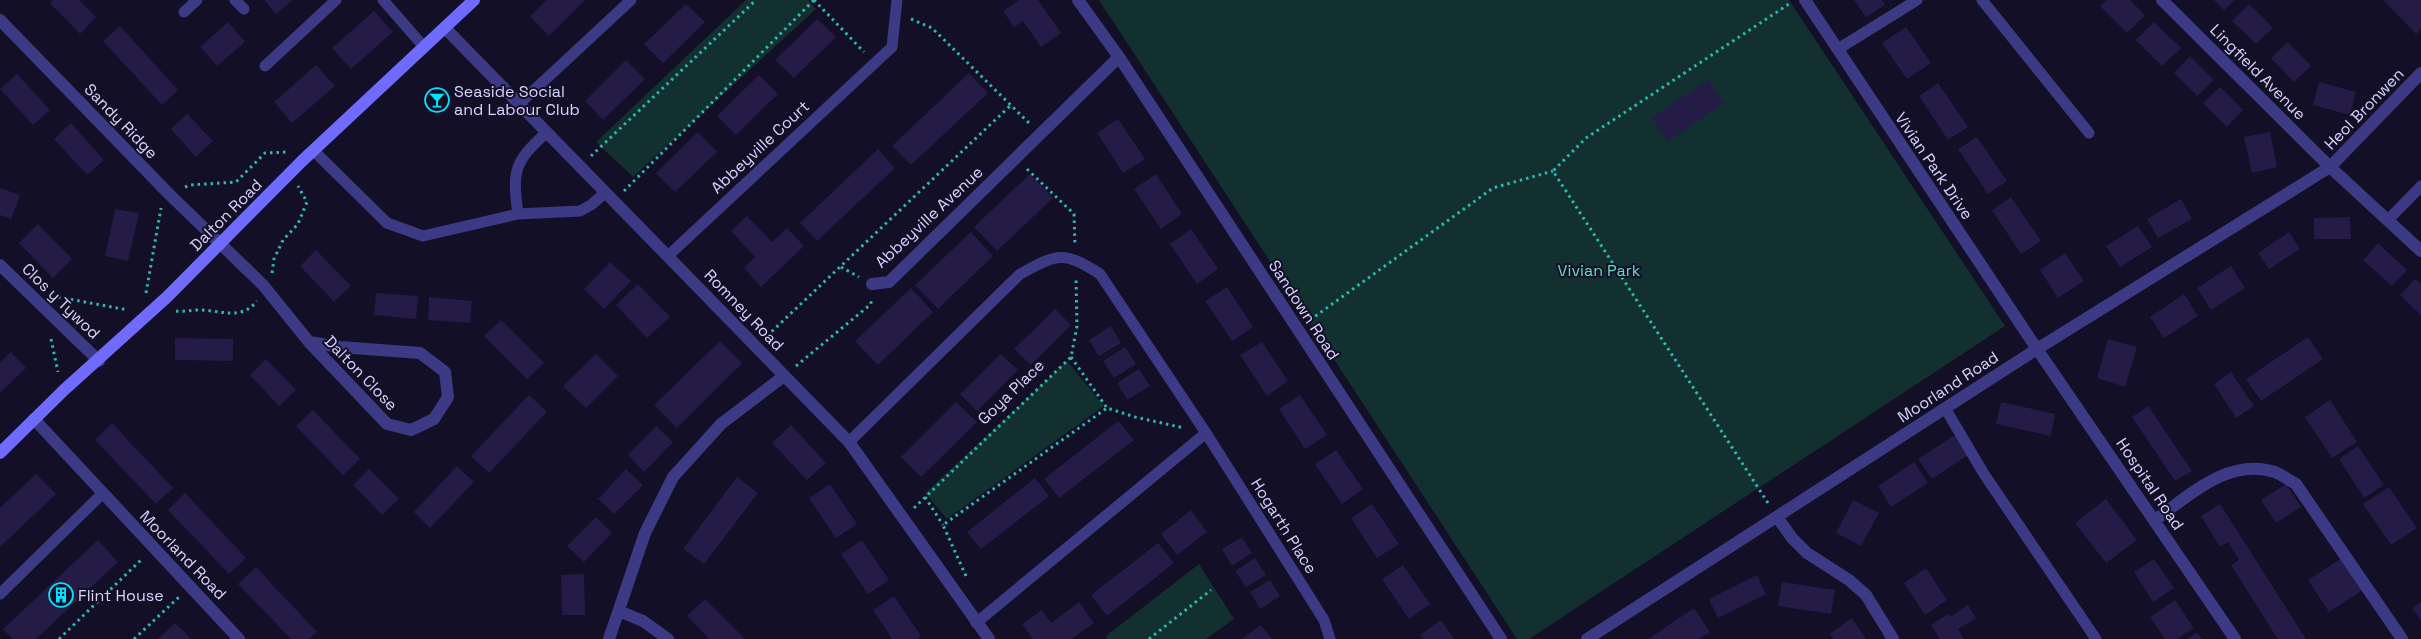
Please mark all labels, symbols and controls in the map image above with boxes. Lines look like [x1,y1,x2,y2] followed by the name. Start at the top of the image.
[2206,20,2310,124] street label: Lingfield Avenue
[2320,64,2408,154] street label: Heol Bronwen
[80,79,162,163] street label: Sandy Ridge
[454,81,580,120] place label: Seaside Social and Labour Club
[424,87,450,113] bar icon: Seaside Social and Labour Club
[706,96,814,198] street label: Abbeyville Court
[1890,108,1978,224] street label: Vivian Park Drive
[871,162,987,272] street label: Abbeyville Avenue
[185,174,267,256] street label: Dalton Road
[1264,256,1344,364] street label: Sandown Road
[17,258,105,344] street label: Clos y Tywod
[1558,260,1641,281] park label: Vivian Park
[700,265,788,355] street label: Romney Road
[320,331,402,415] street label: Dalton Close
[1894,347,2002,427] street label: Moorland Road
[973,355,1049,429] street label: Goya Place
[2111,434,2189,534] street label: Hospital Road
[1246,474,1322,578] street label: Hogarth Place
[135,506,231,604] street label: Moorland Road
[48,582,74,608] building icon: Flint House
[78,585,164,606] place label: Flint House

